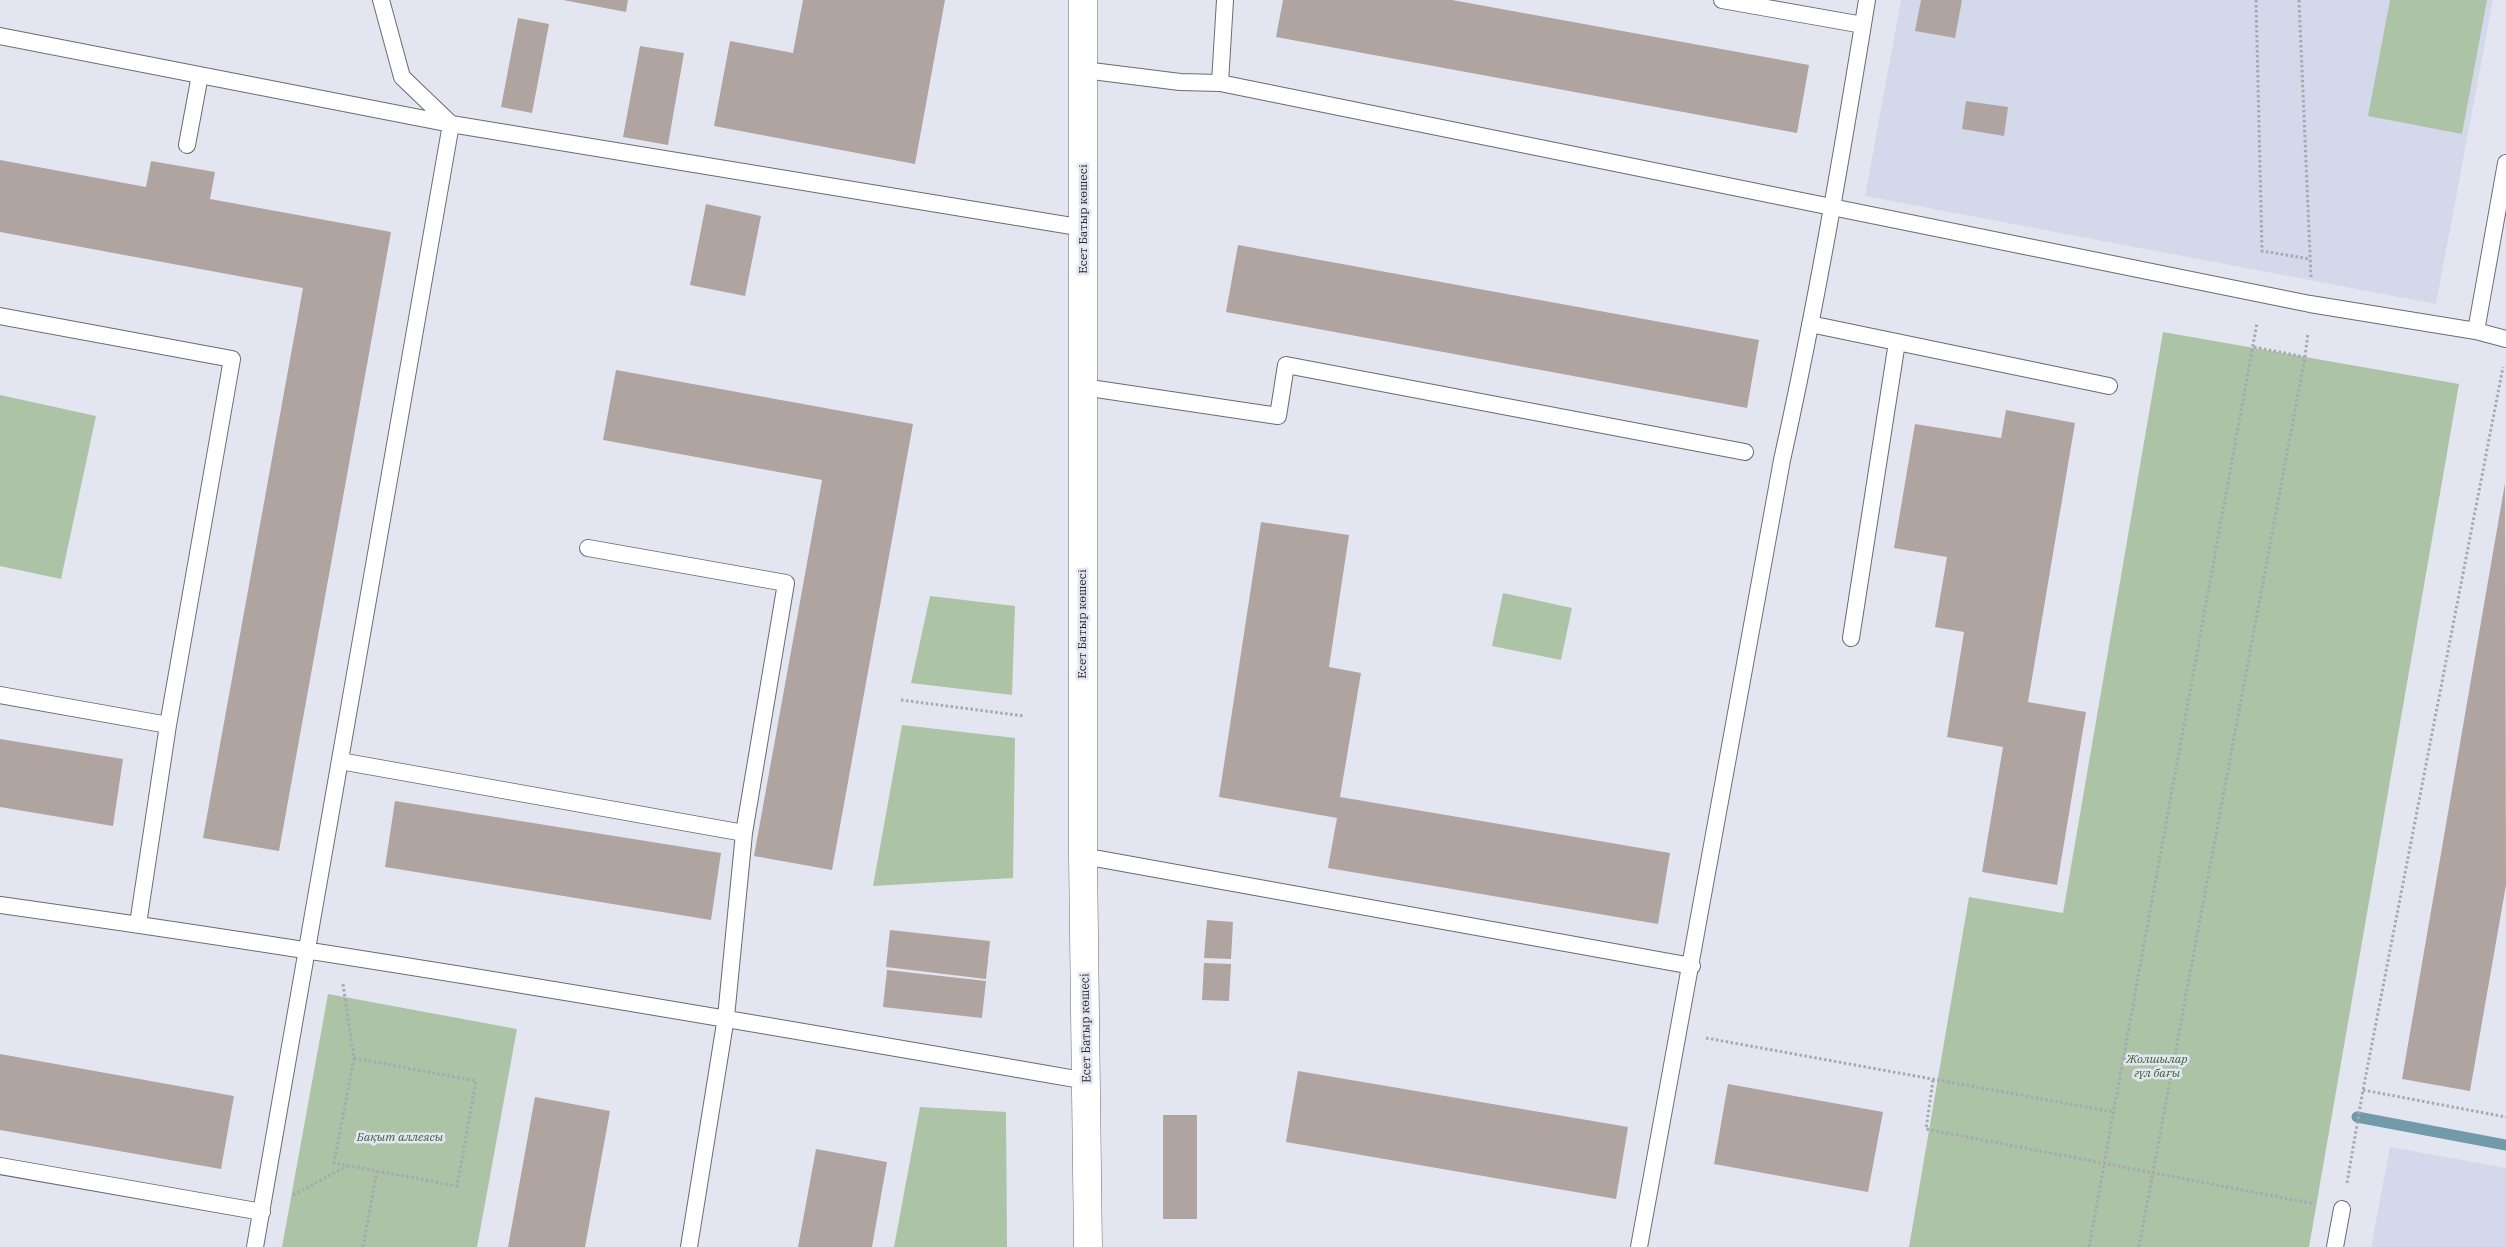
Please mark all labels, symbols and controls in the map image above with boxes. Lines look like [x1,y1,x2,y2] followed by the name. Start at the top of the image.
[1077,164,1091,274] street label: Есет Батыр көшесі
[1076,569,1090,679] street label: Есет Батыр көшесі
[1078,973,1094,1083] street label: Есет Батыр көшесі
[2126,1053,2188,1081] park label: Жолшылар гүл бағы
[357,1131,443,1145] park label: Бақыт аллеясы

